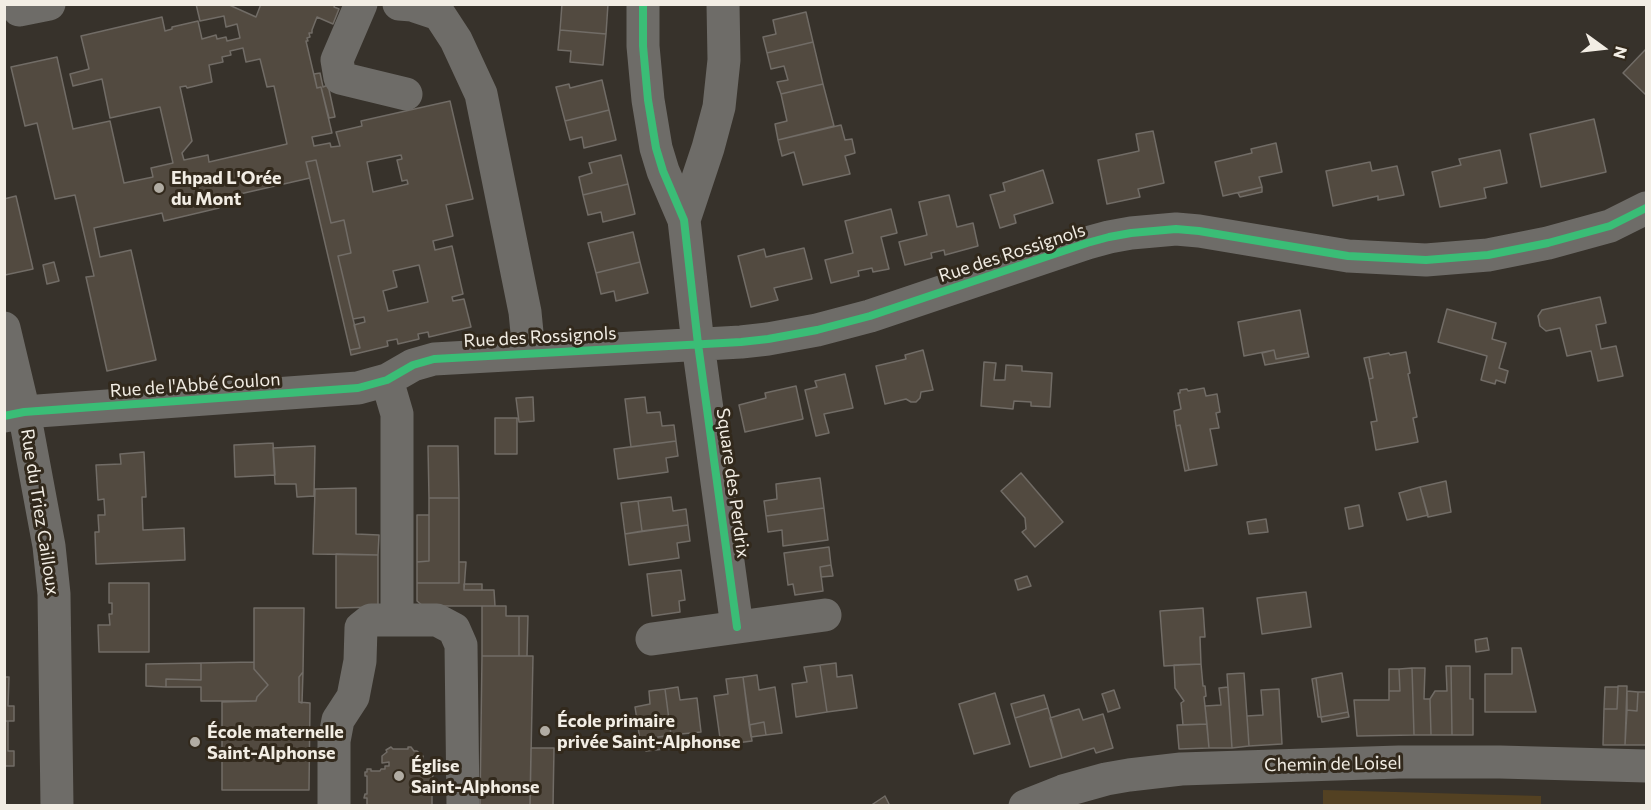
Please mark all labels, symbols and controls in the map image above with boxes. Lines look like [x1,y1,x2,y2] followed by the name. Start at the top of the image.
[1573,18,1633,78] north arrow
[1610,45,1632,61] text: N
[171,167,282,210] place label: Ehpad L'Orée du Mont
[152,181,166,195] marker: Ehpad L'Orée du Mont
[936,219,1088,287] street label: Rue des Rossignols
[463,322,617,352] street label: Rue des Rossignols
[109,368,281,402] street label: Rue de l'Abbé Coulon
[712,407,754,559] street label: Square des Perdrix
[16,427,64,597] street label: Rue du Triez Cailloux
[557,710,740,752] place label: École primaire privée Saint-Alphonse
[207,721,344,764] place label: École maternelle Saint-Alphonse
[538,724,552,738] marker: École primaire privée Saint-Alphonse
[188,735,202,749] marker: École maternelle Saint-Alphonse
[1264,752,1402,776] street label: Chemin de Loisel
[411,755,540,798] place label: Église Saint-Alphonse
[392,769,406,783] marker: Église Saint-Alphonse

